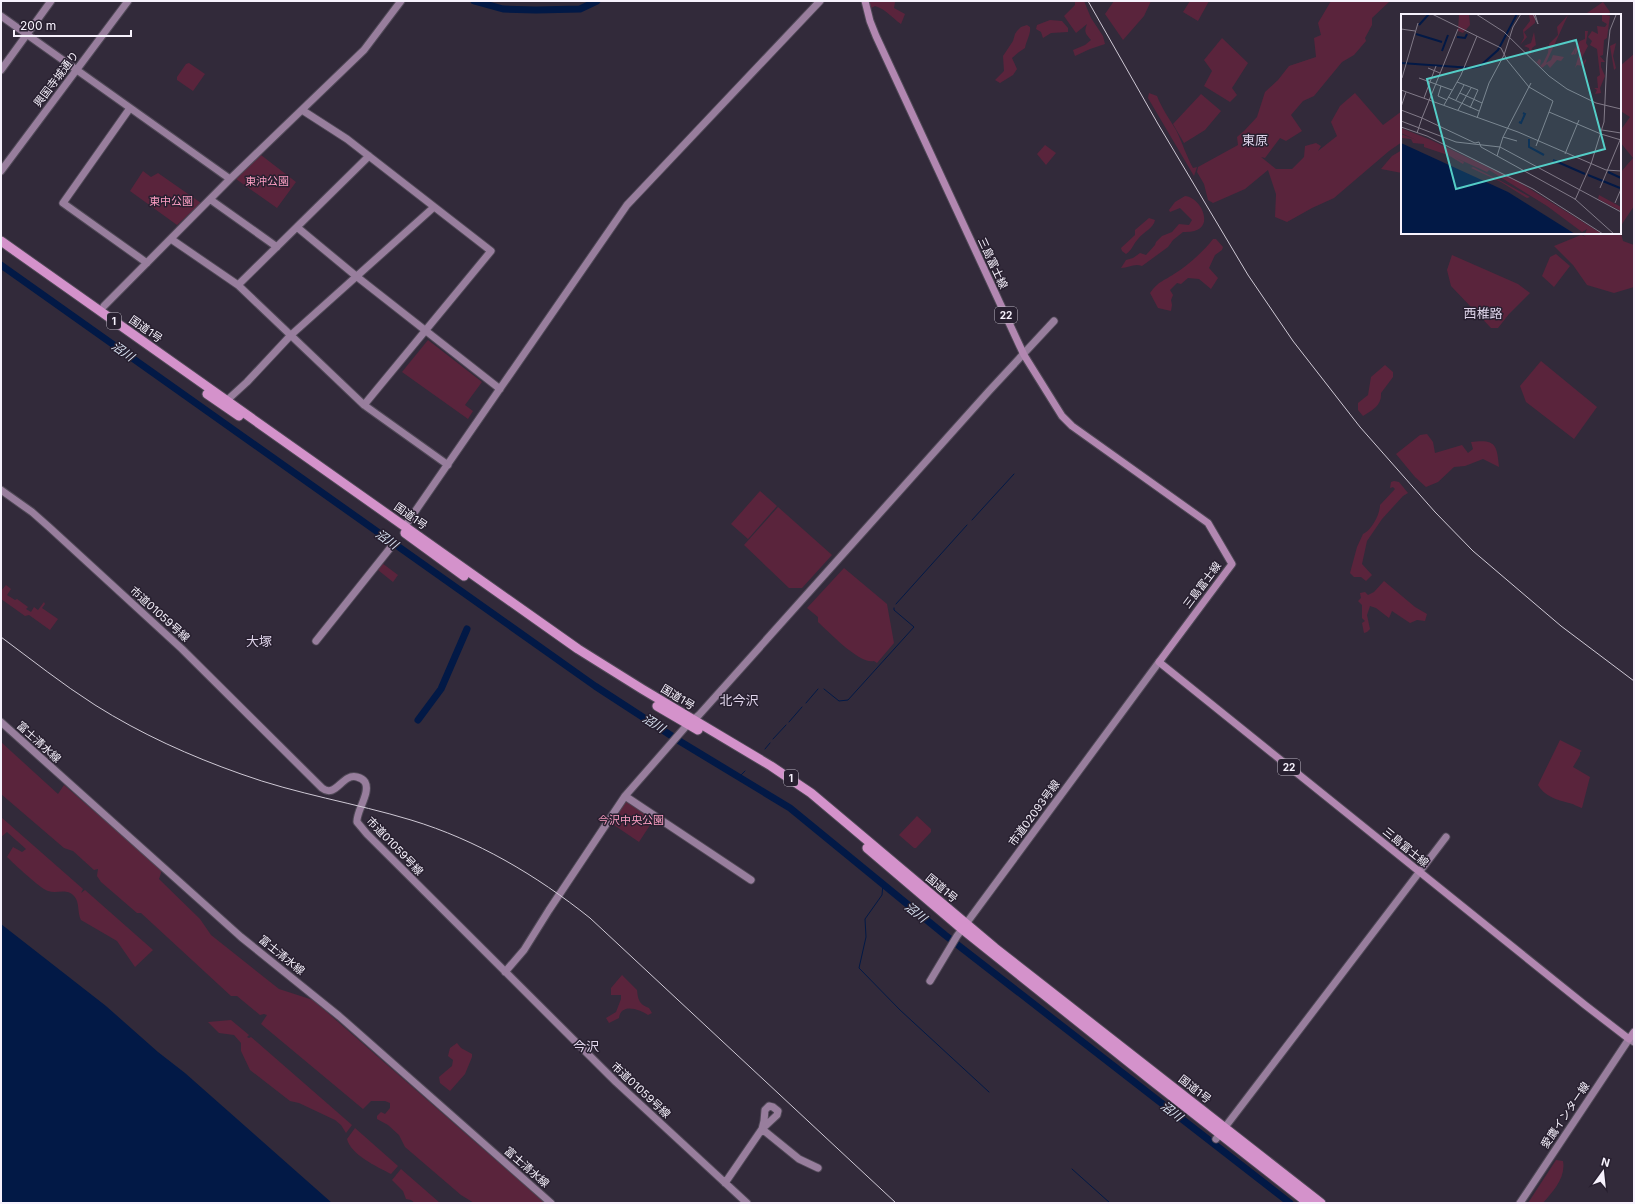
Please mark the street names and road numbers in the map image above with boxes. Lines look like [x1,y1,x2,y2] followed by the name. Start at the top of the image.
[31,48,81,110] street label: 興国寺城通り
[975,235,1011,291] street label: 三島富士線
[995,307,1017,323] road number: 22
[107,313,121,329] road number: 1
[127,313,165,345] street label: 国道1号
[392,500,430,532] street label: 国道1号
[1180,559,1224,611] street label: 三島富士線
[127,583,193,645] street label: 市道01059号線
[658,681,698,713] street label: 国道1号
[14,718,64,766] street label: 富士清水線
[1278,759,1300,775] road number: 22
[784,770,798,786] road number: 1
[1005,777,1063,849] street label: 市道02093号線
[364,814,426,878] street label: 市道01059号線
[1380,824,1432,870] street label: 三島富士線
[923,871,961,905] street label: 国道1号
[256,932,308,978] street label: 富士清水線
[608,1059,674,1121] street label: 市道01059号線
[1176,1072,1214,1106] street label: 国道1号
[1538,1079,1592,1151] street label: 愛鷹インター線
[502,1144,552,1190] street label: 富士清水線

